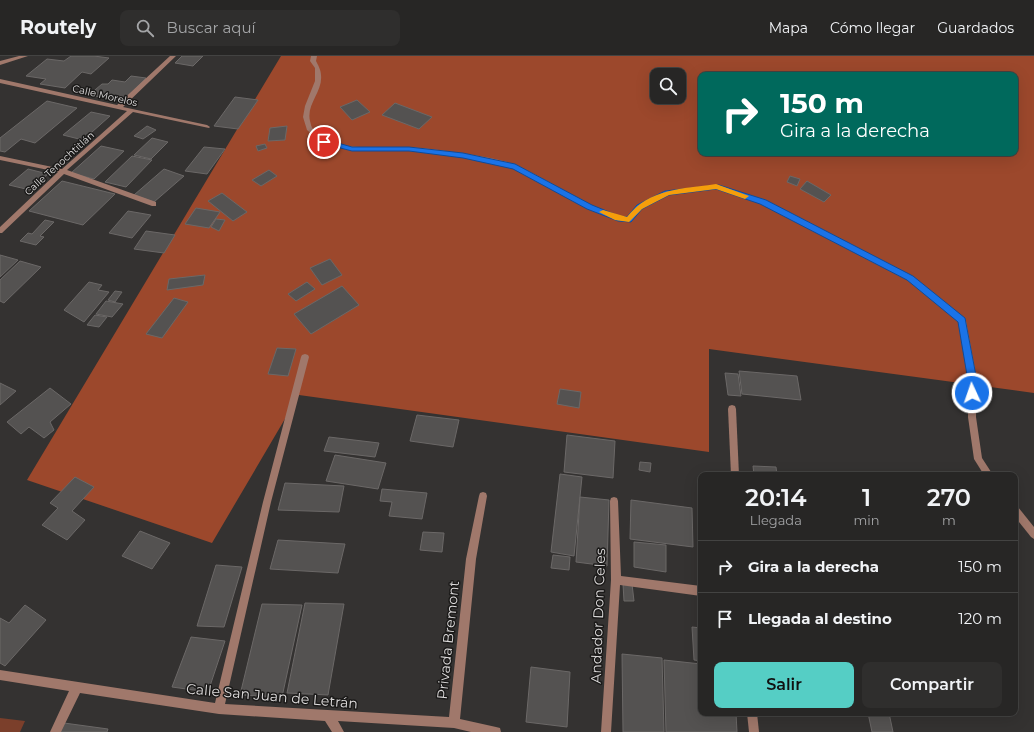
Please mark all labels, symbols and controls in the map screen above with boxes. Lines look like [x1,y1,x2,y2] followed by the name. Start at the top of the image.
[120,10,400,46] search box
[20,16,96,39] text: Routely
[134,17,156,39] icon: search
[166,18,256,37] text: Buscar aquí
[769,19,808,37] text: Mapa
[830,19,915,37] text: Cómo llegar
[937,19,1014,37] text: Guardados
[650,68,686,104] map controls
[650,68,686,104] button: search
[71,82,139,109] street label: Calle Morelos
[780,86,864,120] text: 150 m
[714,88,766,140] icon: right
[780,120,930,142] text: Gira a la derecha
[307,125,341,159] pin
[22,129,97,198] street label: Calle Tenochtitlán
[313,131,335,153] icon: arrive
[951,372,993,414] position arrow
[745,483,806,512] text: 20:14
[862,483,871,512] text: 1
[927,483,971,512] text: 270
[750,512,802,528] text: Llegada
[854,512,880,528] text: min
[942,512,956,528] text: m
[587,548,609,684] street label: Andador Don Celes
[714,556,736,578] icon: right
[748,557,879,576] text: Gira a la derecha
[958,557,1002,576] text: 150 m
[433,579,463,700] street label: Privada Bremont
[714,608,736,630] icon: arrive
[748,609,892,628] text: Llegada al destino
[958,609,1002,628] text: 120 m
[714,662,854,708] button: Salir
[862,662,1002,708] button: Compartir
[185,680,359,712] street label: Calle San Juan de Letrán

